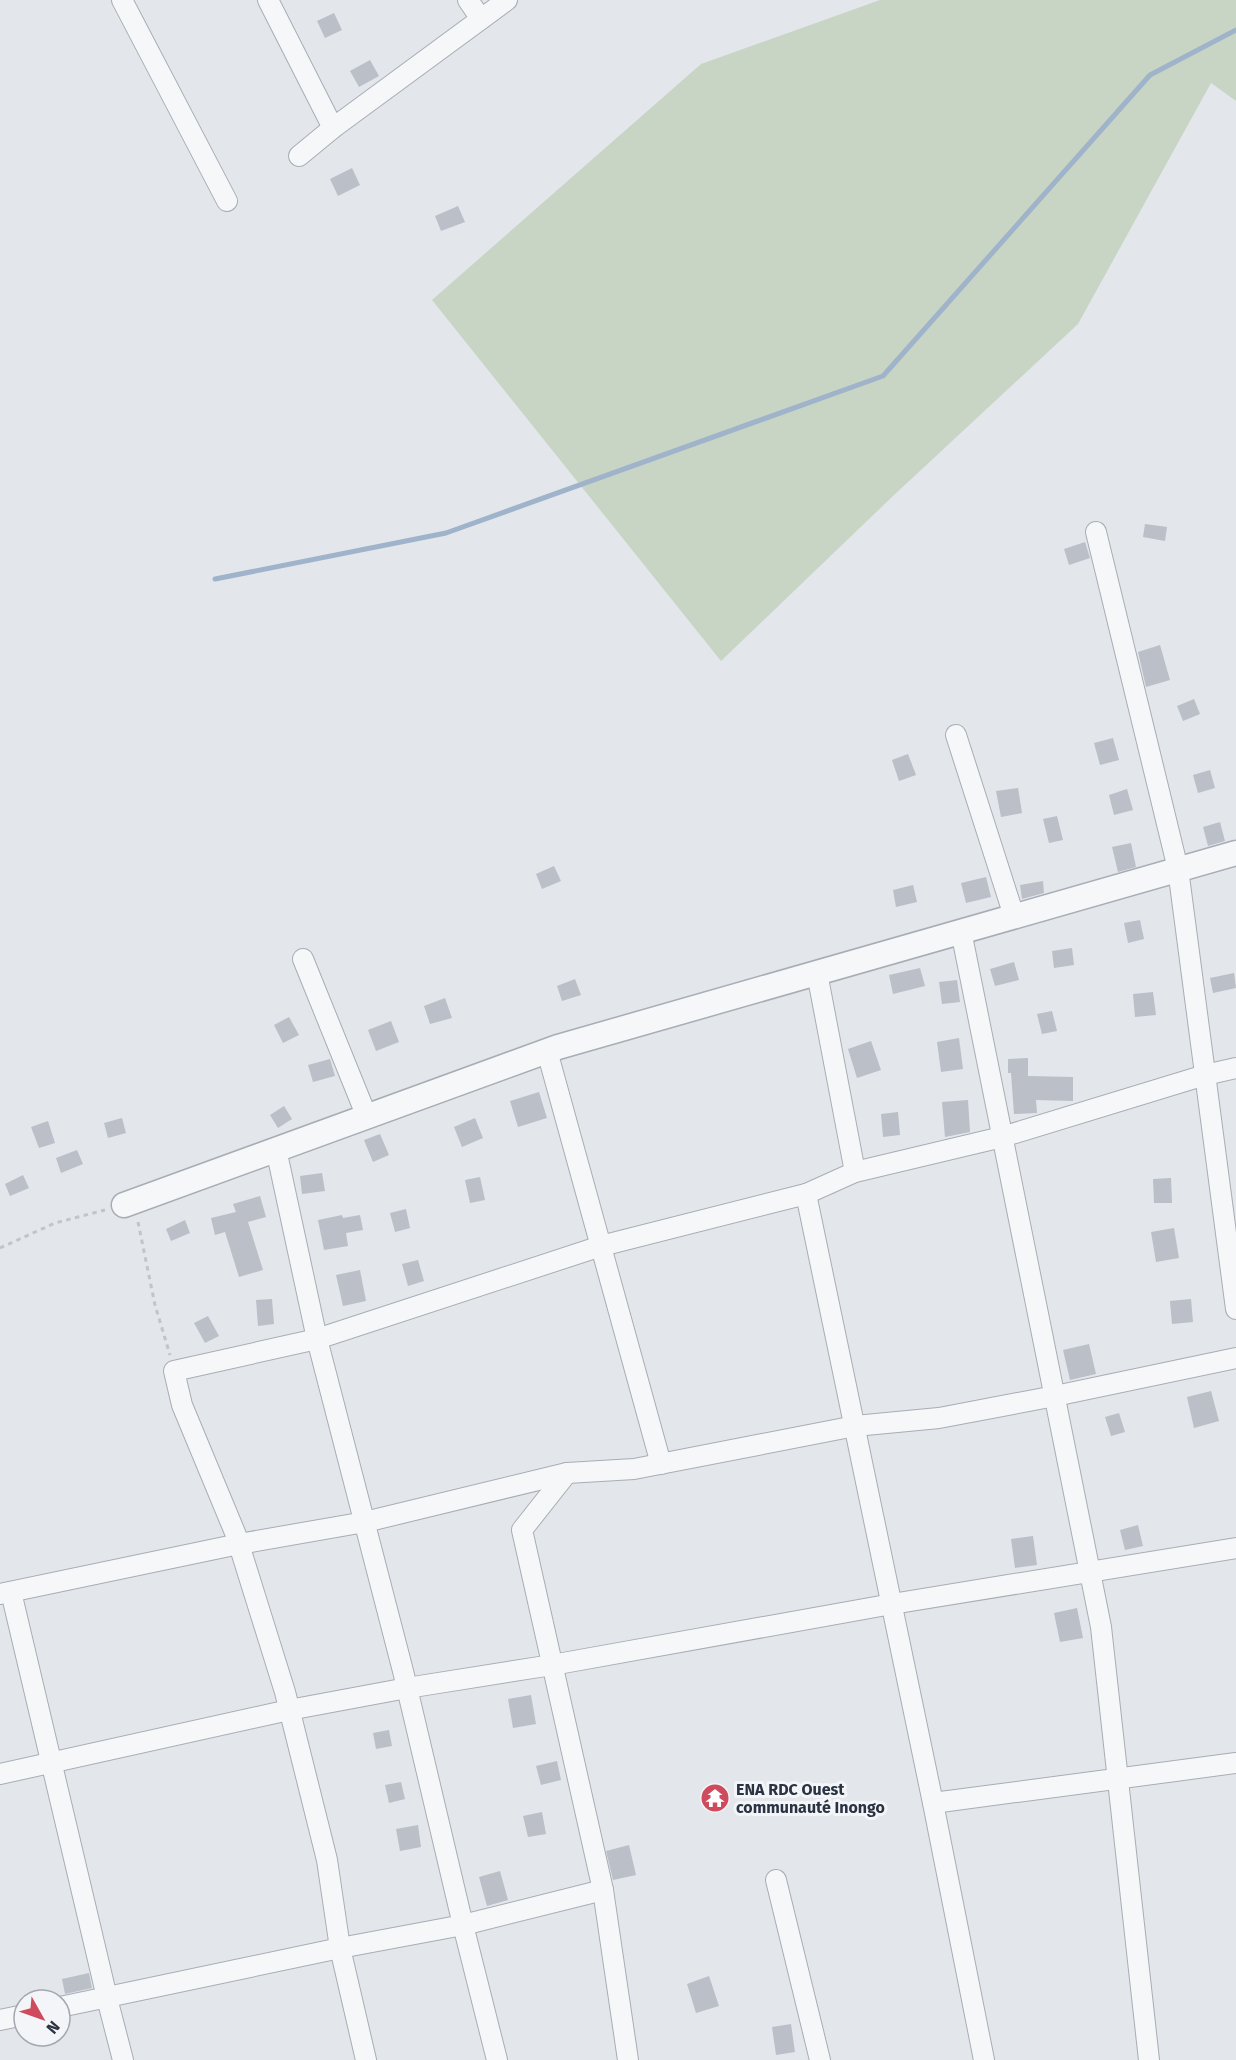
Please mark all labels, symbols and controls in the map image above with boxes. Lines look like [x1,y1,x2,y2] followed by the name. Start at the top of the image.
[736,1780,885,1817] place label: ENA RDC Ouest communauté Inongo
[699,1782,731,1814] temple icon: ENA RDC Ouest communauté Inongo
[12,1988,72,2048] north arrow
[42,2017,64,2037] text: N

